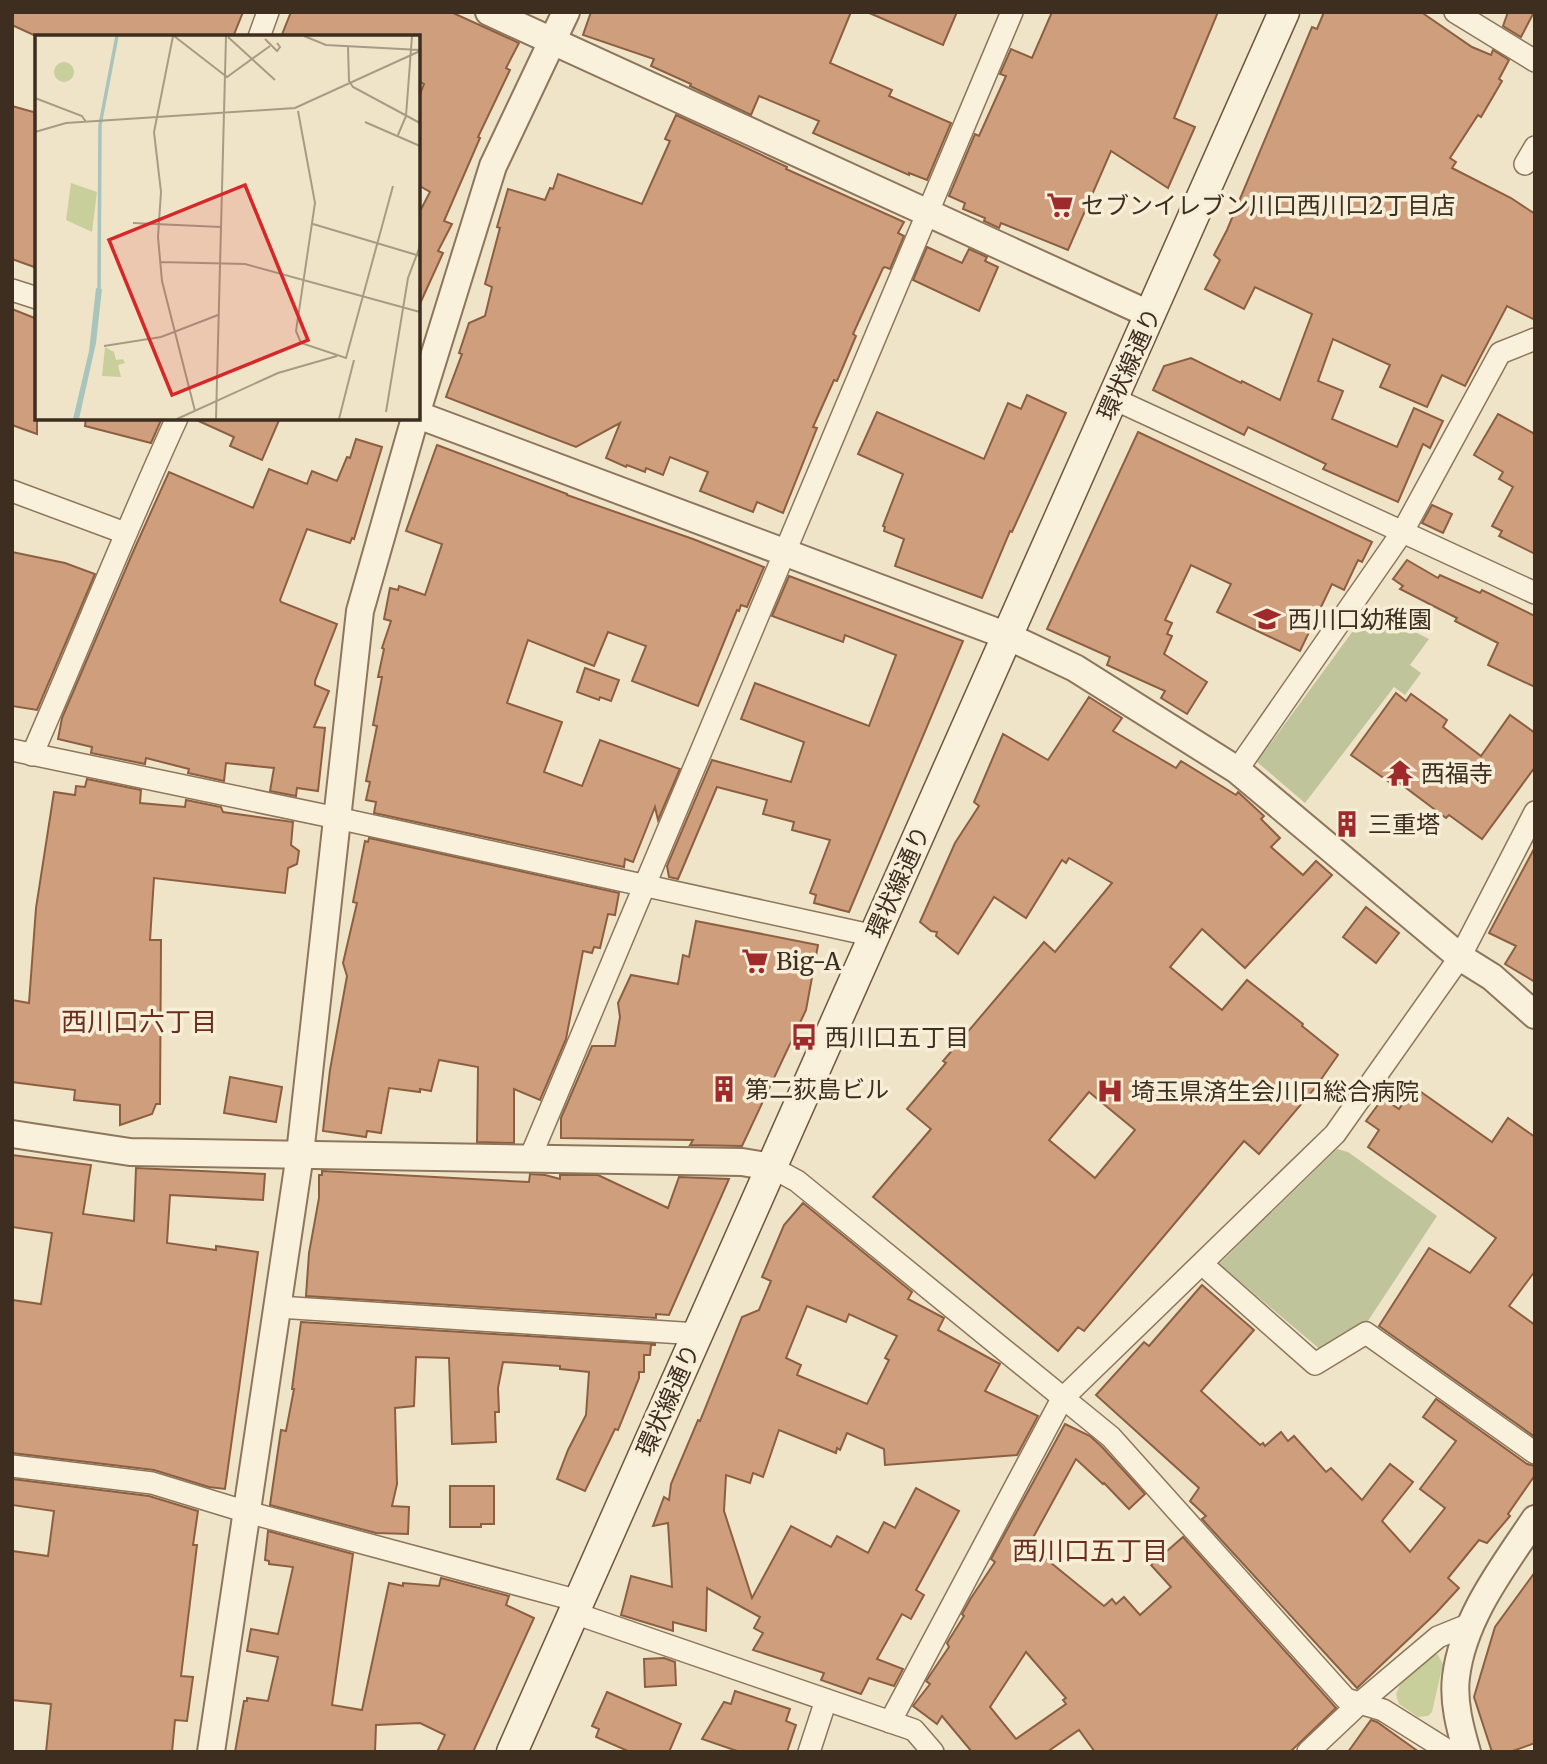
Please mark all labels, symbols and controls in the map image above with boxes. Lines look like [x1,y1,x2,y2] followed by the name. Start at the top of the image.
[35,35,420,420] inset map
[1045,190,1075,220] supermarket icon: セブンイレブン川口西川口2丁目店
[1081,190,1455,221] place label: セブンイレブン川口西川口2丁目店
[1090,303,1168,425] street label: 環状線通り
[1252,604,1282,634] school or university icon: 西川口幼稚園
[1288,604,1432,635] place label: 西川口幼稚園
[1385,758,1415,788] temple icon: 西福寺
[1421,758,1493,789] place label: 西福寺
[1332,809,1362,839] building icon: 三重塔
[1368,809,1440,840] place label: 三重塔
[859,821,937,943] street label: 環状線通り
[740,946,770,976] supermarket icon: Big-A
[776,946,842,977] place label: Big-A
[61,1005,217,1038] district label: 西川口六丁目
[789,1022,819,1052] bus stop icon: 西川口五丁目
[825,1022,969,1053] place label: 西川口五丁目
[709,1074,739,1104] building icon: 第二荻島ビル
[745,1074,889,1105] place label: 第二荻島ビル
[1095,1076,1125,1106] hospital icon: 埼玉県済生会川口総合病院
[1131,1076,1419,1107] place label: 埼玉県済生会川口総合病院
[629,1339,707,1461] street label: 環状線通り
[1012,1534,1168,1567] district label: 西川口五丁目

